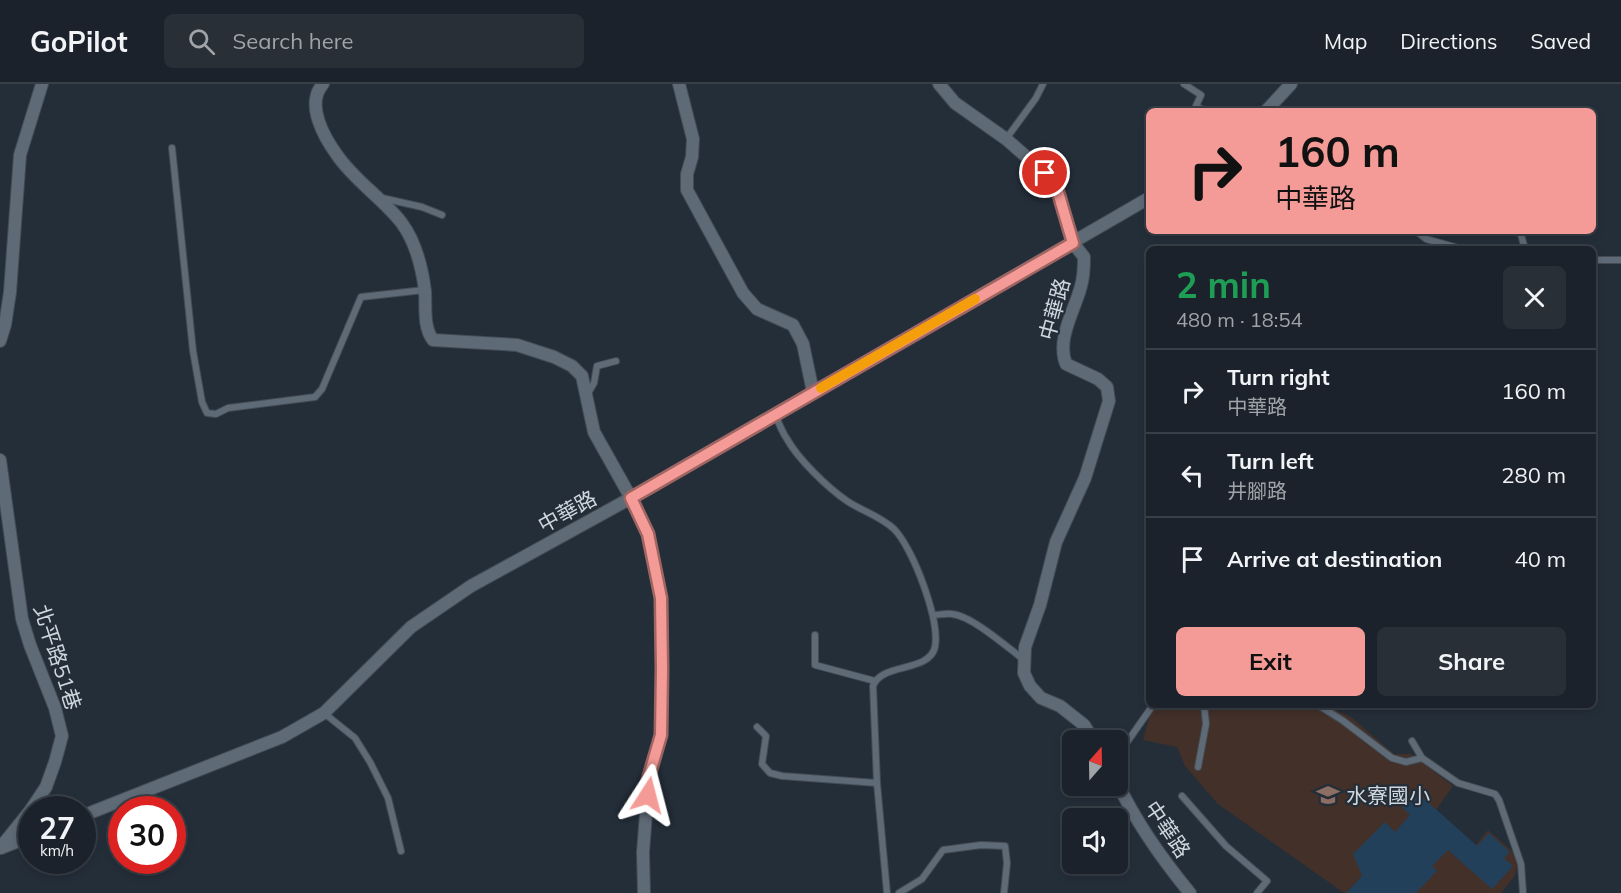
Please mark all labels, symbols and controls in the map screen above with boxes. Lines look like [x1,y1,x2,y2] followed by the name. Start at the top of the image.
[164,14,584,68] search box
[30,24,128,59] text: GoPilot
[185,25,218,58] icon: search
[233,27,354,55] text: Search here
[1324,28,1367,54] text: Map
[1400,28,1497,54] text: Directions
[1530,28,1591,54] text: Saved
[1275,125,1400,178] text: 160 m
[1176,132,1254,210] icon: right
[1019,147,1070,198] pin
[1028,156,1061,189] icon: arrive
[1275,181,1356,215] text: 中華路
[1176,262,1271,307] text: 2 min
[1503,266,1566,329] button: close
[1033,275,1075,343] street label: 中華路
[1176,307,1302,332] text: 480 m · 18:54
[1227,363,1330,391] text: Turn right
[1176,375,1209,408] icon: right
[1501,377,1566,405] text: 160 m
[1227,394,1287,419] text: 中華路
[1227,447,1314,475] text: Turn left
[1176,459,1209,492] icon: left
[1501,461,1566,489] text: 280 m
[1227,478,1287,503] text: 井腳路
[533,484,601,538] street label: 中華路
[1176,543,1209,576] icon: arrive
[1227,545,1442,573] text: Arrive at destination
[1515,545,1566,573] text: 40 m
[29,601,87,713] street label: 北平路51巷
[1176,627,1365,696] button: Exit
[1377,627,1566,696] button: Share
[1062,730,1128,796] north arrow
[1062,730,1128,874] map controls
[616,763,680,827] position arrow
[1315,782,1341,808] school or university icon: 水寮國小
[1346,782,1430,808] place label: 水寮國小
[108,796,186,874] speed limit sign: 30
[1140,796,1196,862] street label: 中華路
[1062,808,1128,874] button: sound
[39,809,75,847] text: 27
[40,841,74,860] text: km/h

